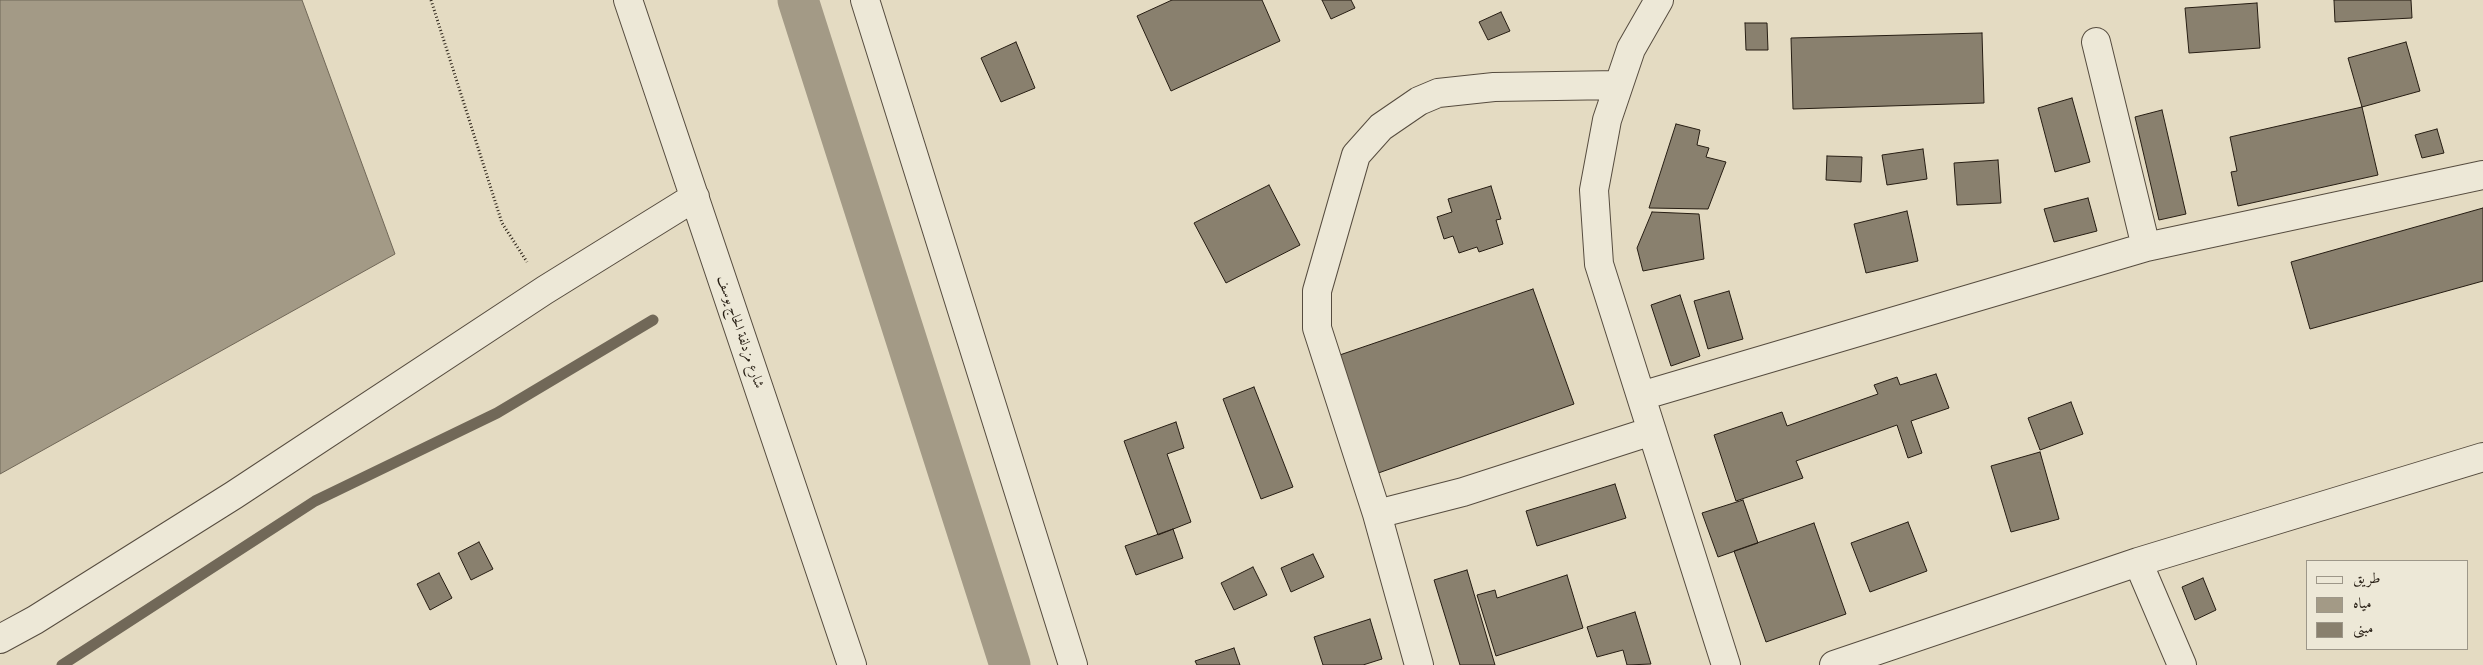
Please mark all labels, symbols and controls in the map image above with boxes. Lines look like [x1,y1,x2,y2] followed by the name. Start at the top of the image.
[713,273,767,391] street label: شارع مزدلفة الحاج يوسف
[2306,560,2468,650] legend
[2353,569,2380,587] text: طريق
[2353,594,2371,612] text: مياه
[2353,619,2373,637] text: مبنى

